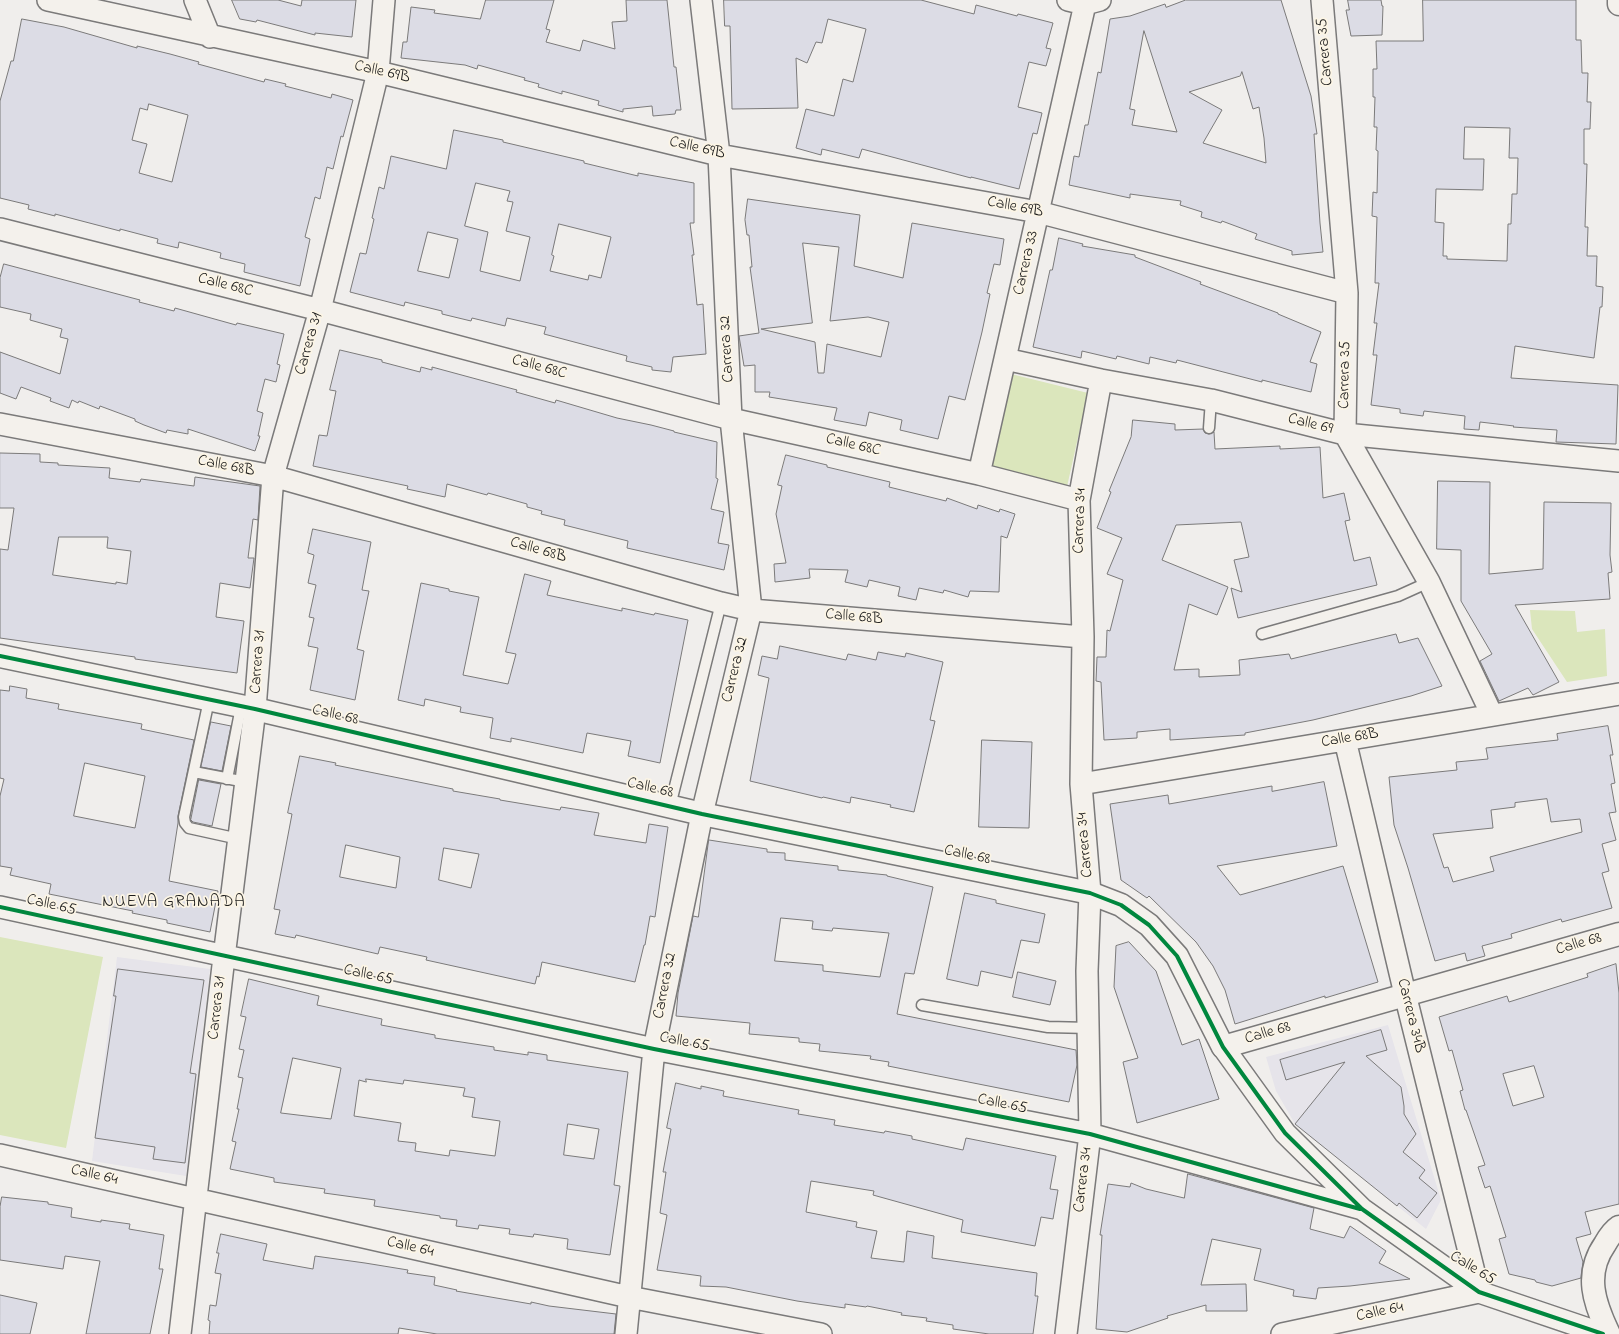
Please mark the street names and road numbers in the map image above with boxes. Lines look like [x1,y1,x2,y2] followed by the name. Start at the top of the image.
[1313,17,1339,87] street label: Carrera 35
[352,57,412,89] street label: Calle 69B
[667,133,727,165] street label: Calle 69B
[985,193,1045,223] street label: Calle 69B
[1010,229,1044,297] street label: Carrera 33
[196,270,254,302] street label: Calle 68C
[292,311,328,377] street label: Carrera 31
[717,315,739,383] street label: Carrera 32
[1336,341,1356,409] street label: Carrera 35
[510,352,568,384] street label: Calle 68C
[1285,410,1335,440] street label: Calle 69
[824,430,882,462] street label: Calle 68C
[196,452,256,482] street label: Calle 68B
[1070,488,1092,554] street label: Carrera 34
[508,534,568,568] street label: Calle 68B
[824,606,884,630] street label: Calle 68B
[247,630,271,694] street label: Carrera 31
[719,635,753,705] street label: Carrera 32
[310,701,360,731] street label: Calle 68
[1320,725,1380,753] street label: Calle 68B
[625,774,675,804] street label: Calle 68
[1074,812,1098,878] street label: Carrera 34
[942,842,992,870] street label: Calle 68
[24,891,78,921] street label: Calle 65
[1554,929,1604,961] street label: Calle 68
[650,951,682,1021] street label: Carrera 32
[341,961,395,991] street label: Calle 65
[205,975,231,1041] street label: Carrera 31
[1391,977,1429,1055] street label: Carrera 34B
[1243,1018,1293,1050] street label: Calle 68
[658,1029,710,1057] street label: Calle 65
[976,1091,1028,1119] street label: Calle 65
[1070,1146,1098,1214] street label: Carrera 34
[69,1161,119,1191] street label: Calle 64
[385,1233,435,1263] street label: Calle 64
[1446,1248,1498,1290] street label: Calle 65
[1355,1299,1405,1327] street label: Calle 64

